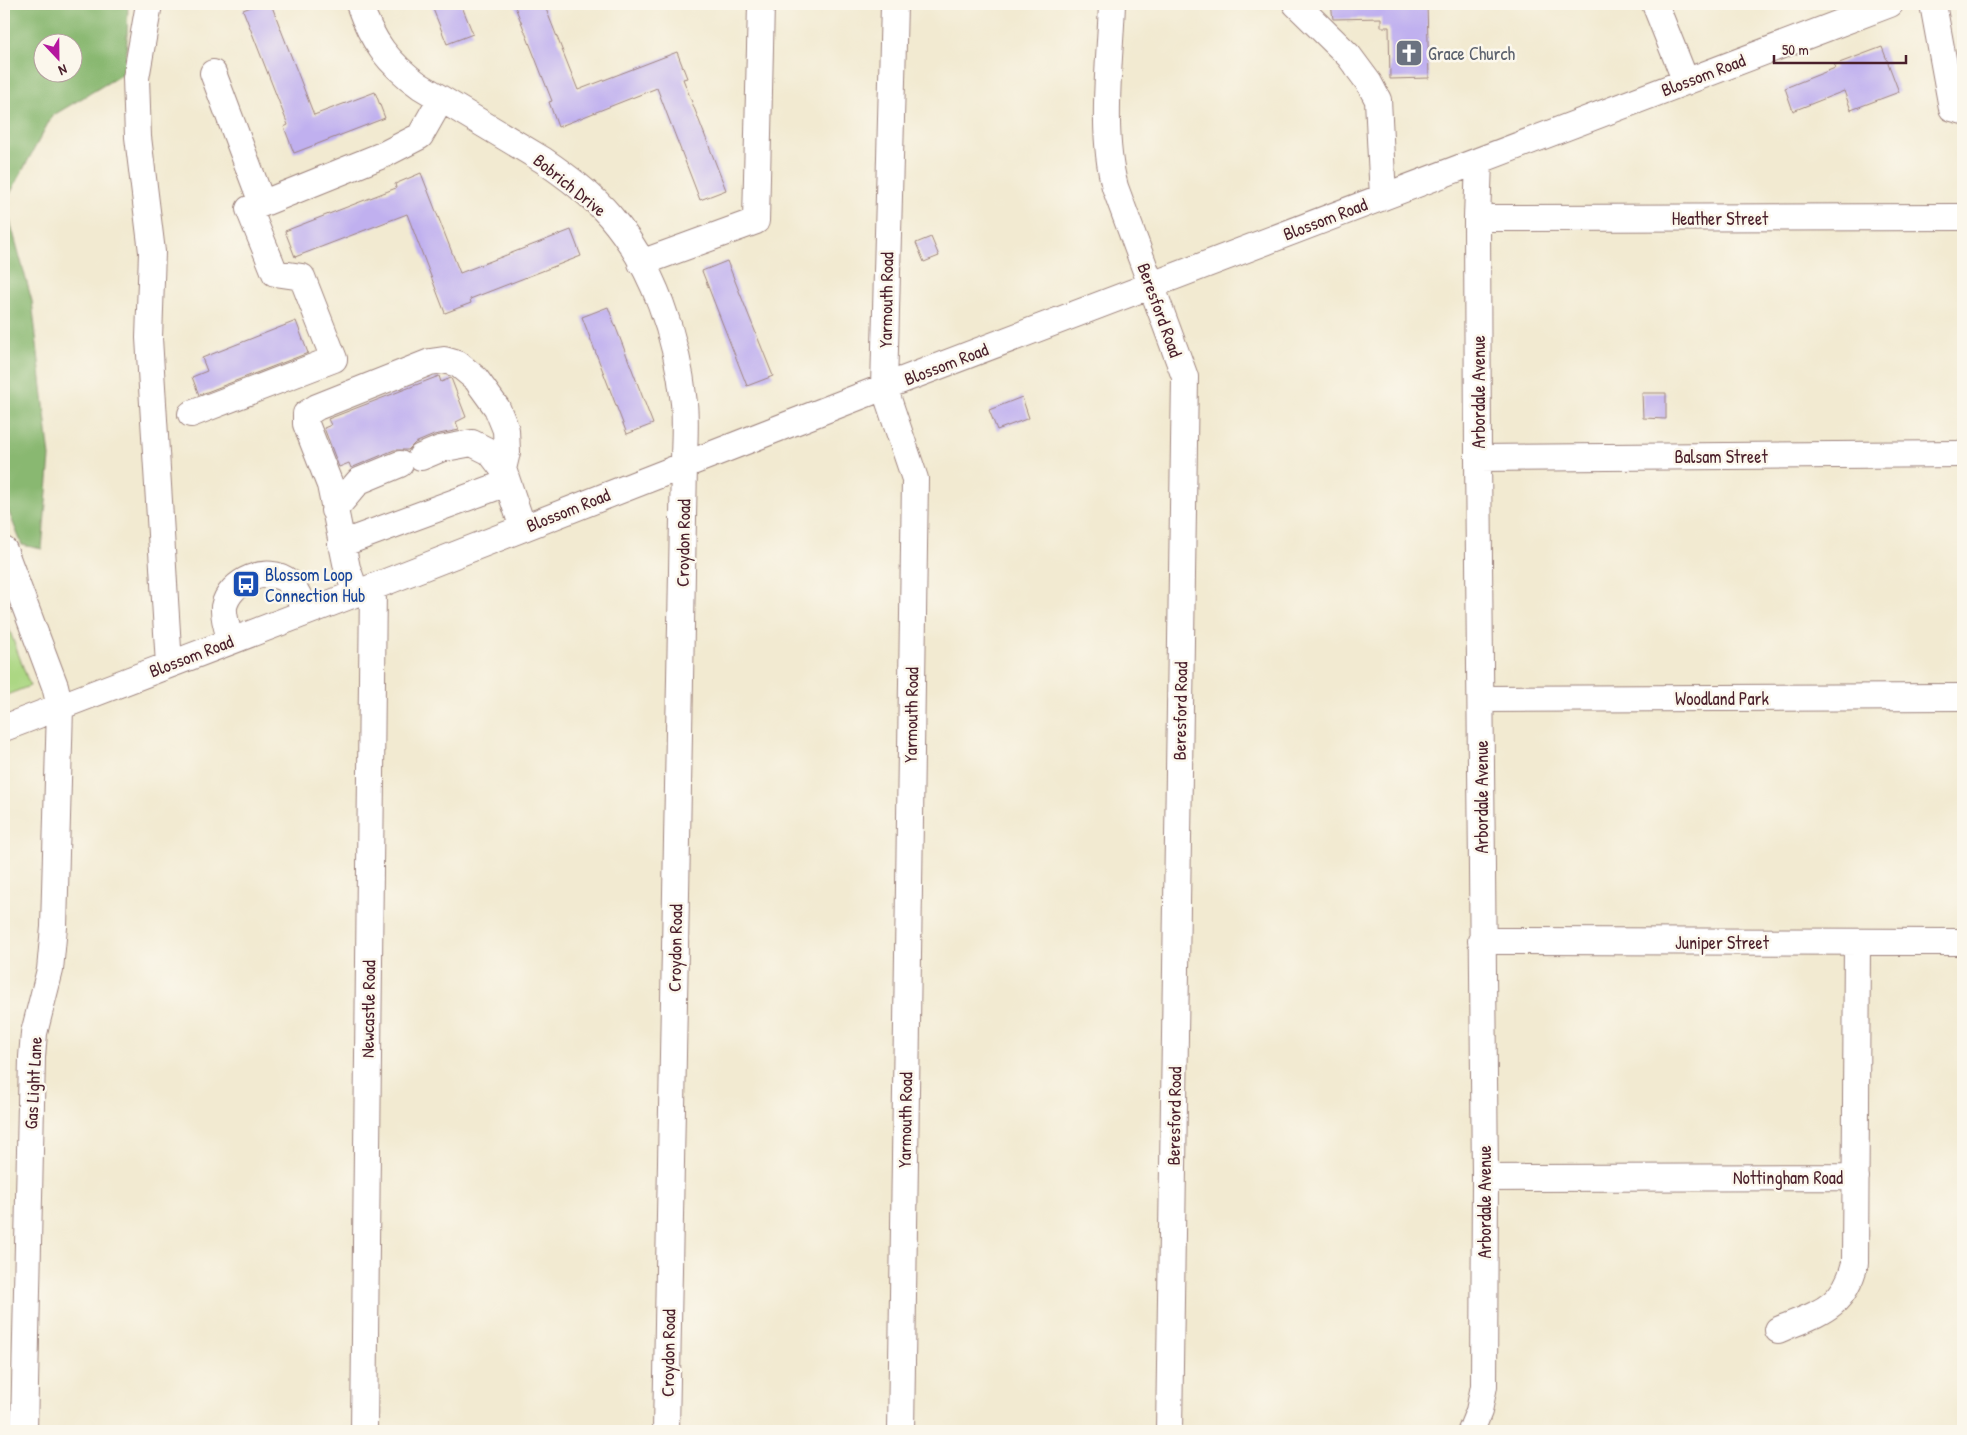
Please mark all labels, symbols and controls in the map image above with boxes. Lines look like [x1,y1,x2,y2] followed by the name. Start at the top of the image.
[32,32,82,82] north arrow
[1774,32,1907,64] scale bar
[1394,38,1424,68] church icon: Grace Church
[1782,39,1809,60] text: 50 m
[1428,41,1515,66] place label: Grace Church
[1657,48,1749,102] street label: Blossom Road
[56,60,70,81] text: N
[528,148,612,222] street label: Bobrich Drive
[1279,192,1371,246] street label: Blossom Road
[1672,206,1769,231] street label: Heather Street
[873,252,899,348] street label: Yarmouth Road
[1131,259,1189,361] street label: Beresford Road
[1466,335,1491,449] street label: Arbordale Avenue
[900,337,992,391] street label: Blossom Road
[1674,444,1768,469] street label: Balsam Street
[522,482,614,538] street label: Blossom Road
[670,499,696,587] street label: Croydon Road
[265,562,365,608] place label: Blossom Loop Connection Hub
[231,569,261,599] bus stop icon: Blossom Loop Connection Hub
[145,629,237,683] street label: Blossom Road
[1167,661,1193,761] street label: Beresford Road
[898,667,924,763] street label: Yarmouth Road
[1675,686,1769,711] street label: Woodland Park
[1469,740,1494,854] street label: Arbordale Avenue
[662,904,688,992] street label: Croydon Road
[1675,930,1770,955] street label: Juniper Street
[355,960,381,1058] street label: Newcastle Road
[18,1036,48,1130] street label: Gas Light Lane
[1161,1066,1187,1166] street label: Beresford Road
[892,1072,918,1168] street label: Yarmouth Road
[1472,1145,1497,1259] street label: Arbordale Avenue
[1733,1165,1843,1190] street label: Nottingham Road
[655,1309,681,1397] street label: Croydon Road

